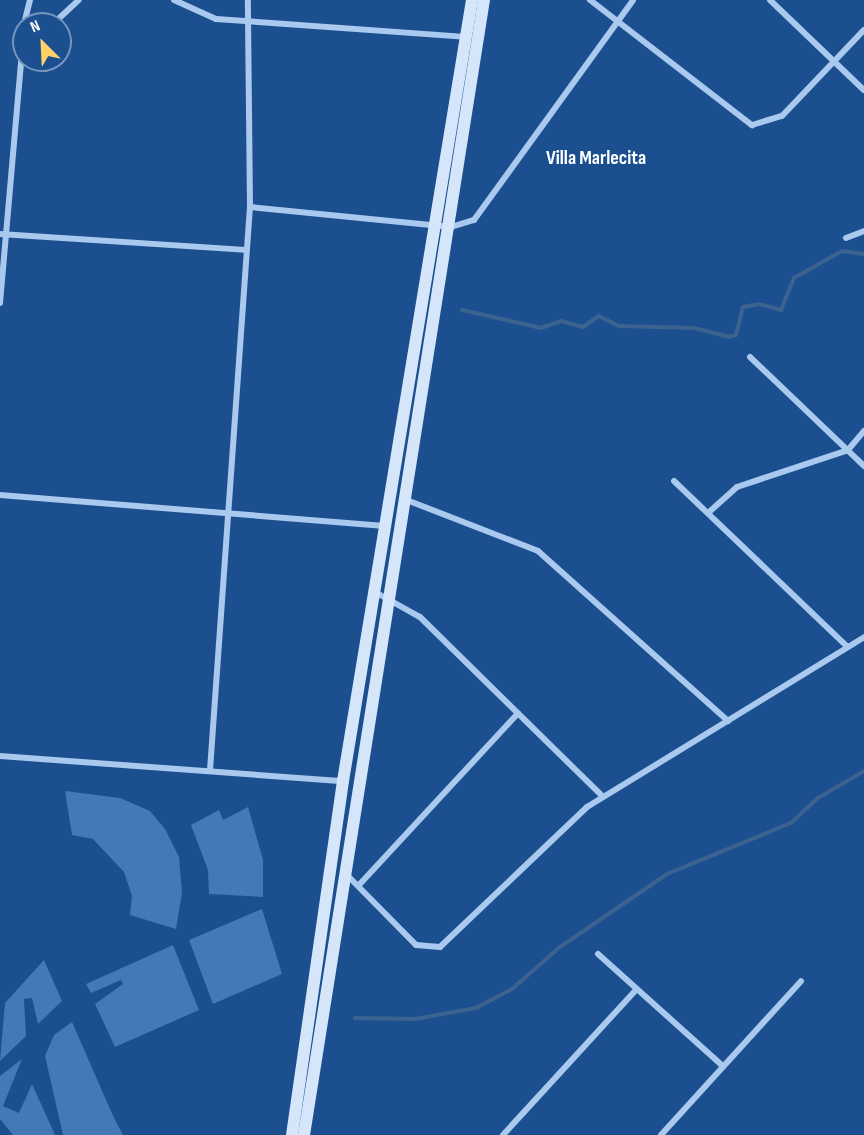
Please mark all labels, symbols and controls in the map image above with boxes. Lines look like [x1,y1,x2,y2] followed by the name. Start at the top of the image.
[12,12,72,72] north arrow
[28,17,43,37] text: N
[546,146,646,170] district label: Villa Marlecita

